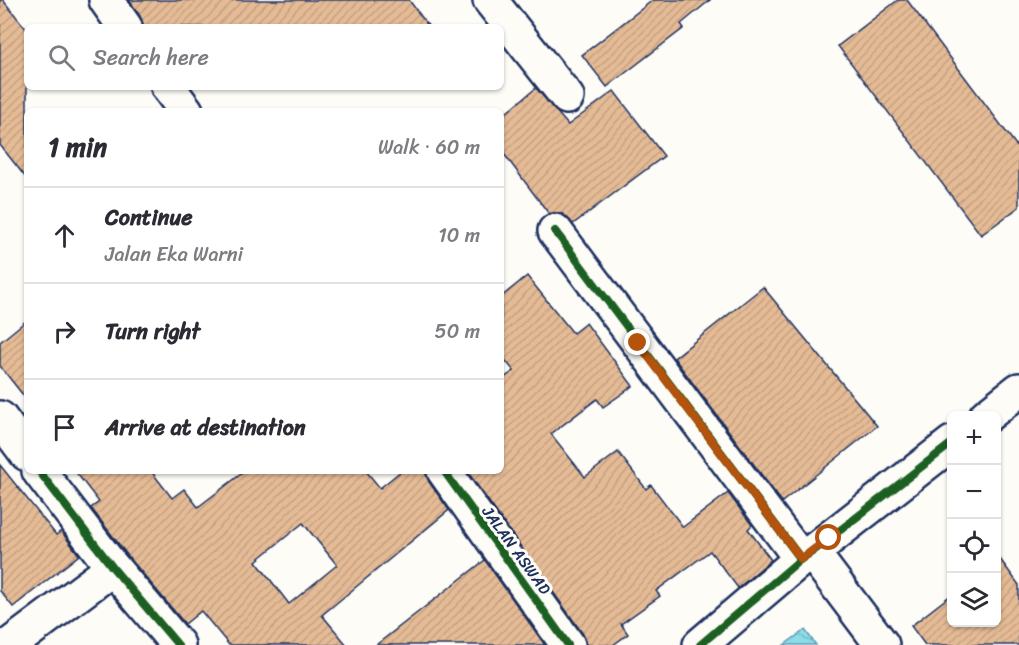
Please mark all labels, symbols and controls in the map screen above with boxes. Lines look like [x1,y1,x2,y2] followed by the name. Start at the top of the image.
[24,24,504,90] search box
[93,38,209,77] text: Search here
[45,41,78,74] icon: search
[48,124,107,170] text: 1 min
[378,130,480,165] text: Walk · 60 m
[105,198,193,237] text: Continue
[438,218,480,253] text: 10 m
[48,219,81,252] icon: ahead
[105,237,243,272] text: Jalan Eka Warni
[105,312,200,351] text: Turn right
[435,314,480,349] text: 50 m
[48,315,81,348] icon: right
[624,329,650,355] route end
[105,408,306,447] text: Arrive at destination
[48,411,81,444] icon: arrive
[947,411,1001,627] map controls
[947,411,1001,465] button: +
[947,465,1001,519] button: −
[474,499,559,601] street label: JALAN ASWAD
[947,519,1001,573] button: locate
[815,524,841,550] route start
[947,573,1001,627] button: layers

